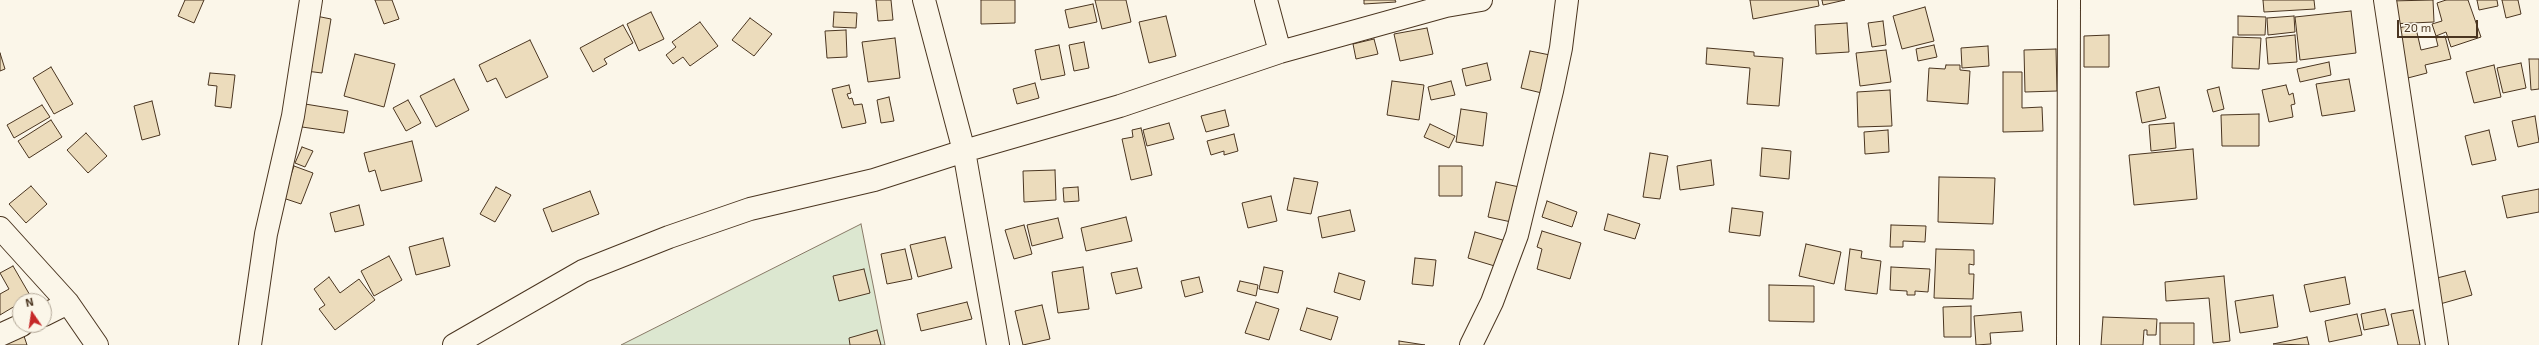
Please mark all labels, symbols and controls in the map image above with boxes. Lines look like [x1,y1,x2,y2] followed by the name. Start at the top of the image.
[2399,12,2480,38] scale bar
[2404,20,2431,34] text: 20 m
[12,293,52,333] north arrow
[24,295,35,309] text: N

